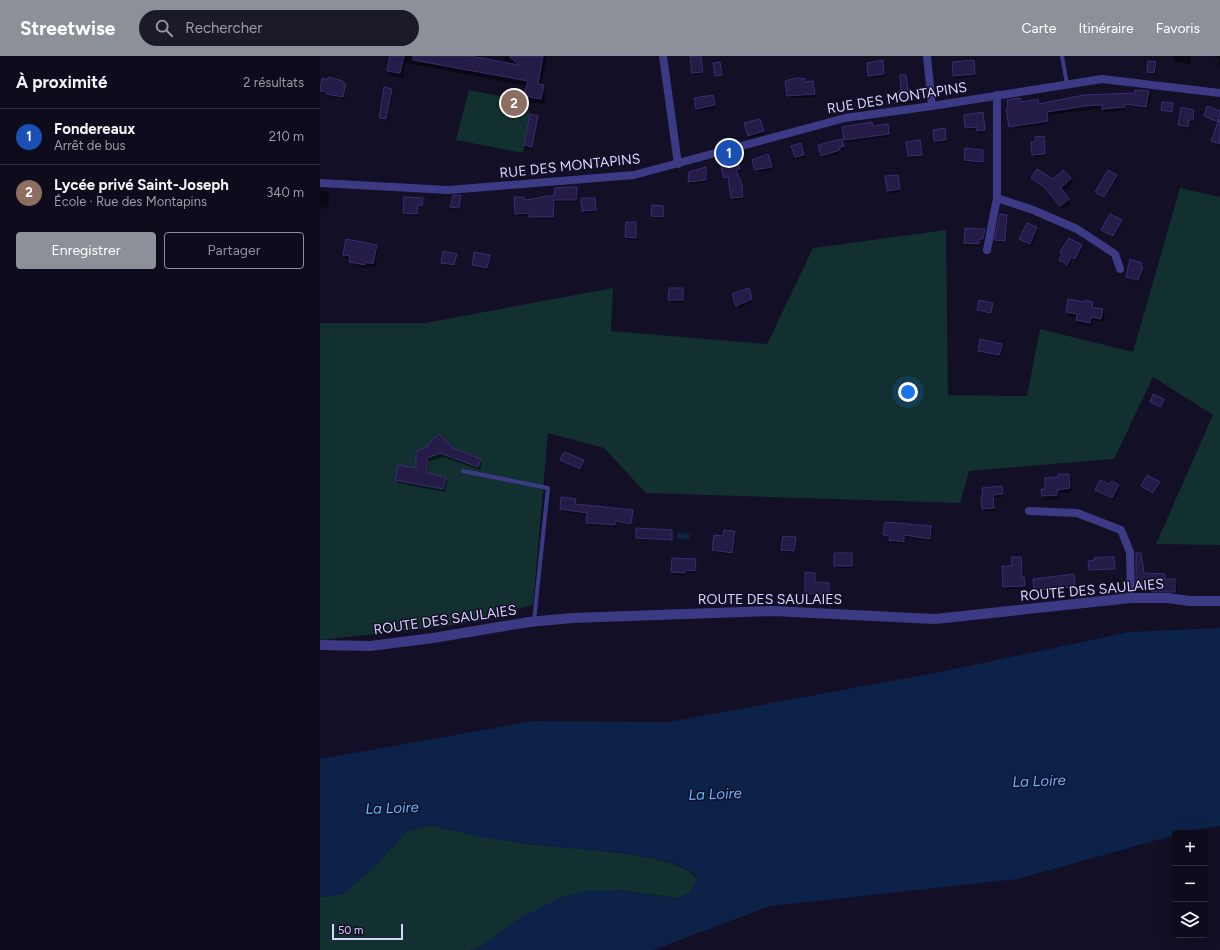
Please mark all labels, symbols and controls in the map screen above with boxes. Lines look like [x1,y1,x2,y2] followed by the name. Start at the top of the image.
[139,10,419,46] search box
[20,17,115,40] text: Streetwise
[153,17,175,39] icon: search
[185,19,262,37] text: Rechercher
[1022,20,1056,37] text: Carte
[1078,20,1134,37] text: Itinéraire
[1156,20,1200,37] text: Favoris
[16,72,107,92] text: À proximité
[243,75,304,90] text: 2 résultats
[826,79,968,117] street label: RUE DES MONTAPINS
[501,88,527,118] pin: 2
[54,120,135,138] text: Fondereaux
[26,129,32,144] text: 1
[269,129,304,144] text: 210 m
[54,138,126,153] text: Arrêt de bus
[716,138,742,168] pin: 1
[499,150,641,182] street label: RUE DES MONTAPINS
[54,176,229,194] text: Lycée privé Saint-Joseph
[25,185,33,200] text: 2
[266,185,304,200] text: 340 m
[54,194,207,209] text: École · Rue des Montapins
[16,232,156,269] button: Enregistrer
[164,232,304,269] button: Partager
[898,382,918,402] your location
[1019,575,1165,605] street label: ROUTE DES SAULAIES
[698,591,842,608] street label: ROUTE DES SAULAIES
[372,602,518,638] street label: ROUTE DES SAULAIES
[1012,771,1066,791] water label: La Loire
[688,784,742,804] water label: La Loire
[365,798,419,818] water label: La Loire
[1172,830,1208,938] map controls
[1172,830,1208,866] button: +
[1172,866,1208,902] button: −
[1172,902,1208,938] button: layers
[332,922,403,941] scale bar
[338,924,363,937] text: 50 m

